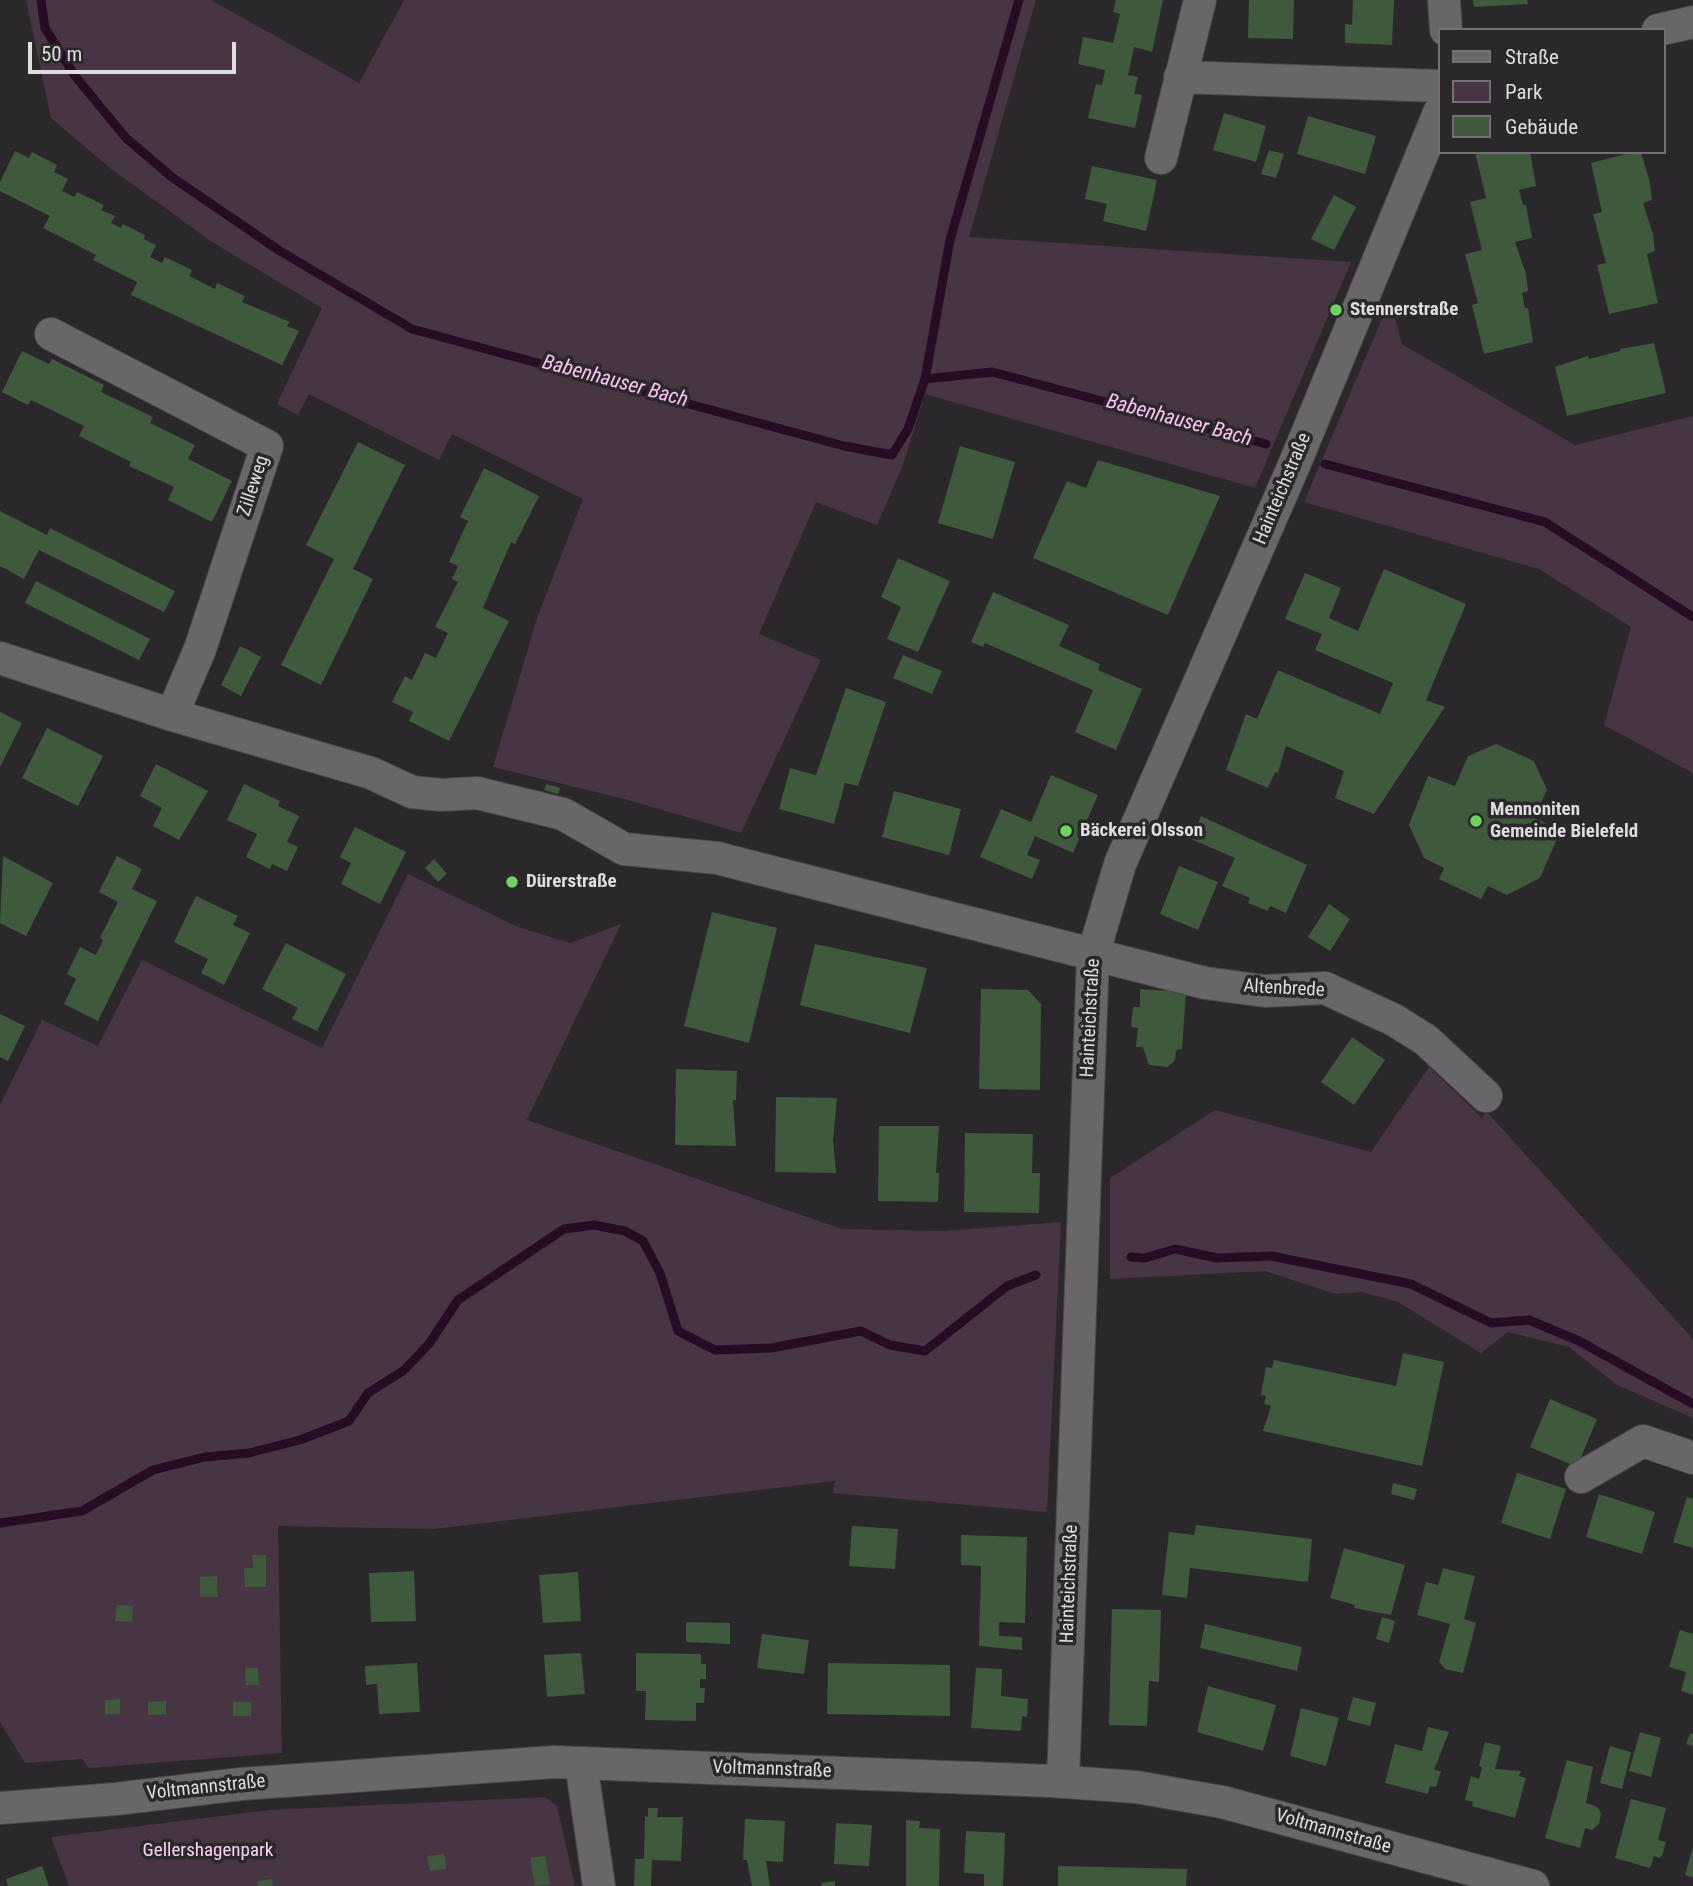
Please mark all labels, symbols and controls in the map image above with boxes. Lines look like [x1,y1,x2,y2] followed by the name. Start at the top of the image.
[32,28,240,72] scale bar
[1438,28,1665,154] legend
[41,42,82,66] text: 50 m
[1505,45,1559,69] text: Straße
[1505,80,1542,104] text: Park
[1505,115,1578,139] text: Gebäude
[1350,299,1458,321] place label: Stennerstraße
[1328,302,1344,318] marker: Stennerstraße
[539,350,691,414] water label: Babenhauser Bach
[1103,389,1255,453] water label: Babenhauser Bach
[1249,430,1317,548] street label: Hainteichstraße
[233,453,275,519] street label: Zilleweg
[1490,799,1638,843] place label: Mennoniten Gemeinde Bielefeld
[1468,813,1484,829] marker: Mennoniten Gemeinde Bielefeld
[1080,820,1203,842] place label: Bäckerei Olsson
[1058,823,1074,839] marker: Bäckerei Olsson
[526,871,617,893] place label: Dürerstraße
[504,874,520,890] marker: Dürerstraße
[1077,958,1105,1078] street label: Hainteichstraße
[1243,975,1325,1003] street label: Altenbrede
[1057,1524,1083,1644] street label: Hainteichstraße
[712,1757,832,1783] street label: Voltmannstraße
[146,1770,266,1806] street label: Voltmannstraße
[1273,1805,1393,1859] street label: Voltmannstraße
[143,1840,273,1862] park label: Gellershagenpark

